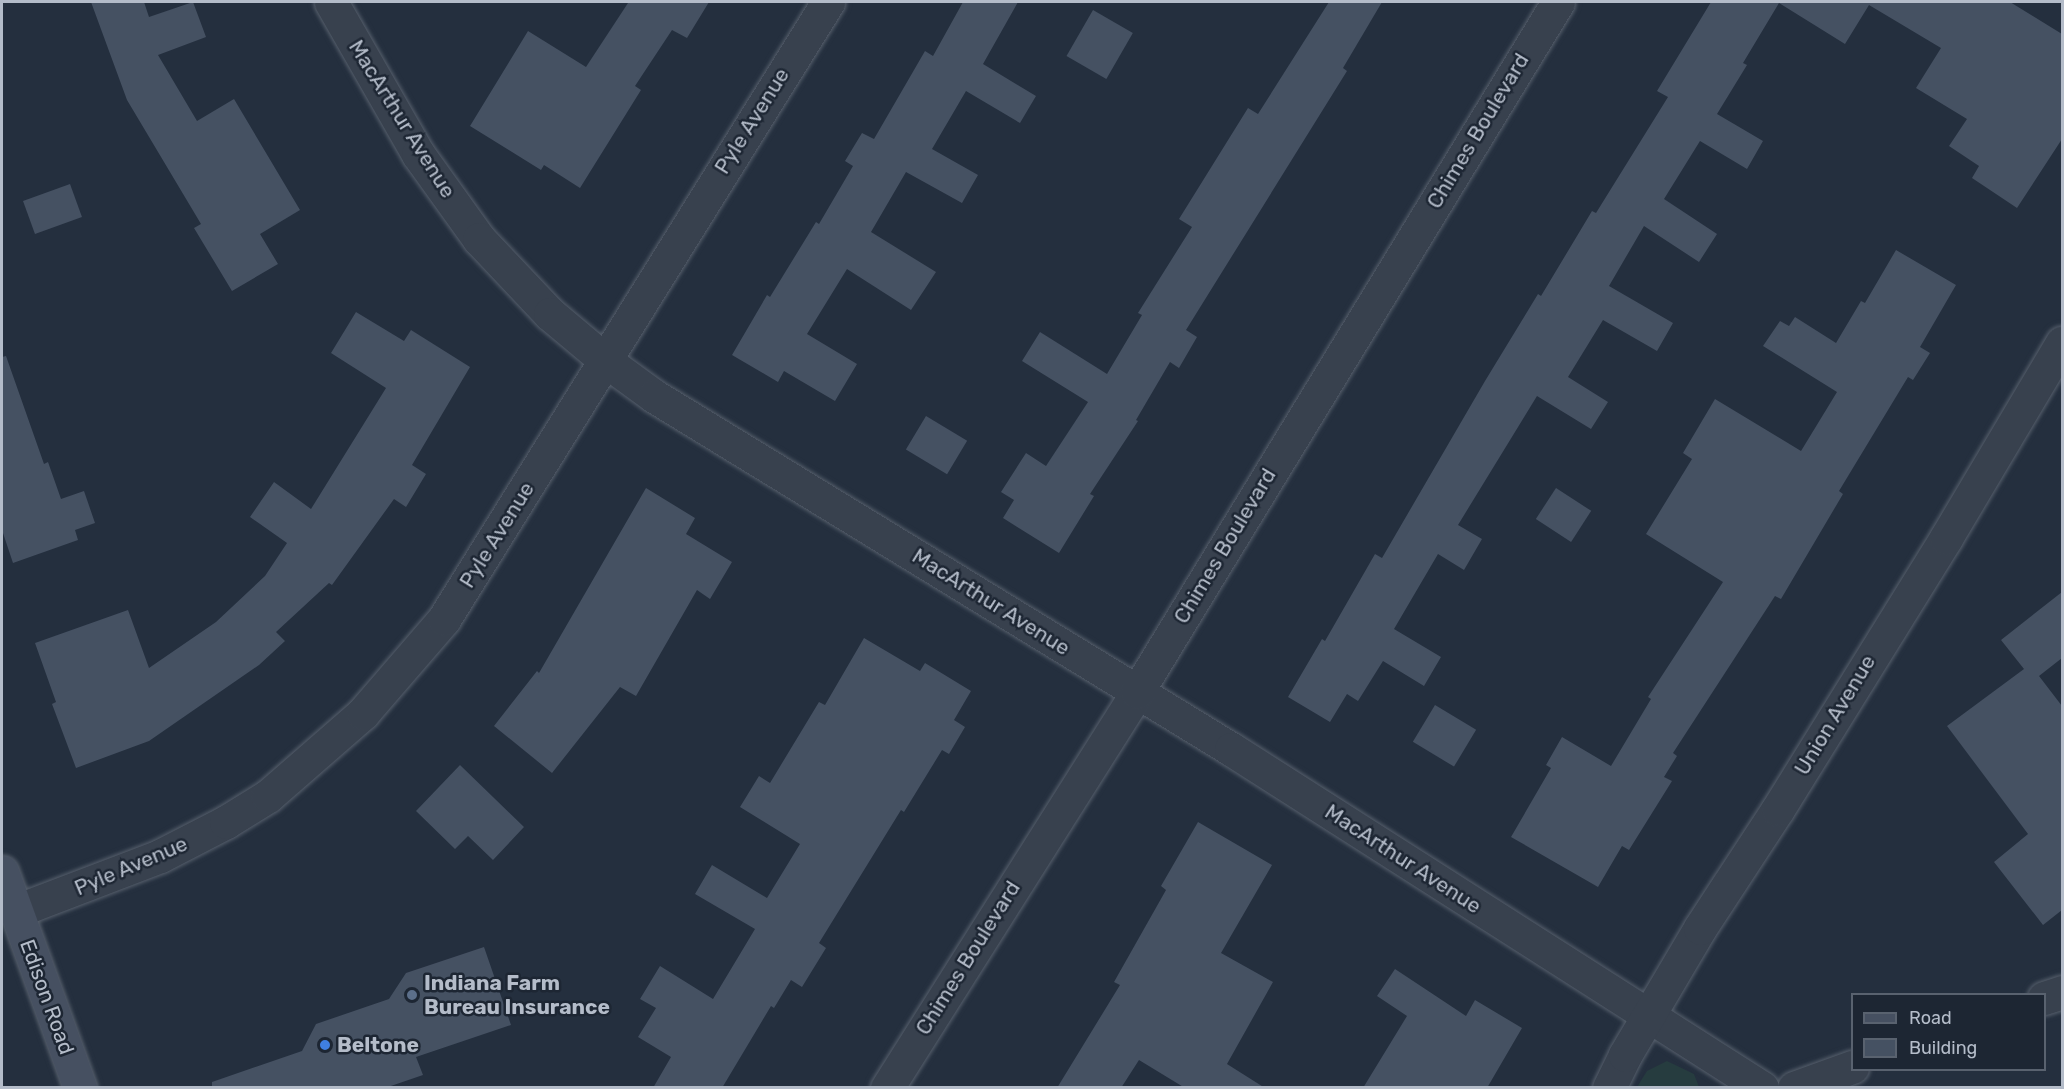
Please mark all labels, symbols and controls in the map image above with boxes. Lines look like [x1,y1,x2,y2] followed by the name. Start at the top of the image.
[343,35,461,203] street label: MacArthur Avenue
[1422,49,1534,213] street label: Chimes Boulevard
[709,63,795,179] street label: Pyle Avenue
[1169,464,1281,628] street label: Chimes Boulevard
[454,477,540,593] street label: Pyle Avenue
[907,543,1075,661] street label: MacArthur Avenue
[1789,650,1881,780] street label: Union Avenue
[1320,799,1486,919] street label: MacArthur Avenue
[71,831,191,901] street label: Pyle Avenue
[911,877,1025,1039] street label: Chimes Boulevard
[15,936,79,1058] street label: Edison Road
[424,970,610,1020] place label: Indiana Farm Bureau Insurance
[405,988,419,1002] marker: Indiana Farm Bureau Insurance
[1851,993,2046,1071] legend
[1909,1007,1952,1029] text: Road
[337,1032,419,1058] place label: Beltone
[1909,1037,1977,1059] text: Building
[318,1038,332,1052] marker: Beltone

